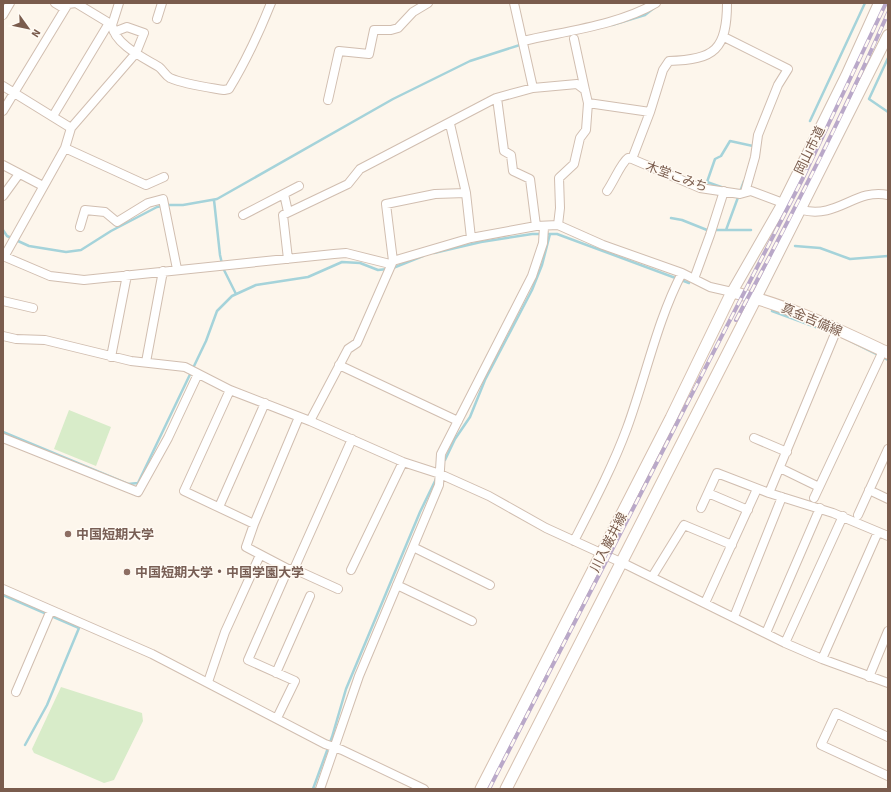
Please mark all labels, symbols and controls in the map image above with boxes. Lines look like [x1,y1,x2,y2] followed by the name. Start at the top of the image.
[8,8,48,48] north arrow
[28,26,44,40] text: N
[790,123,829,178] street label: 岡山市道
[643,157,710,197] street label: 木堂こみち
[778,299,845,341] street label: 真金吉備線
[586,509,632,576] street label: 川入巌井線
[76,526,154,544] place label: 中国短期大学
[63,529,73,539] marker: 中国短期大学
[135,564,304,582] place label: 中国短期大学・中国学園大学
[122,567,132,577] marker: 中国短期大学・中国学園大学

